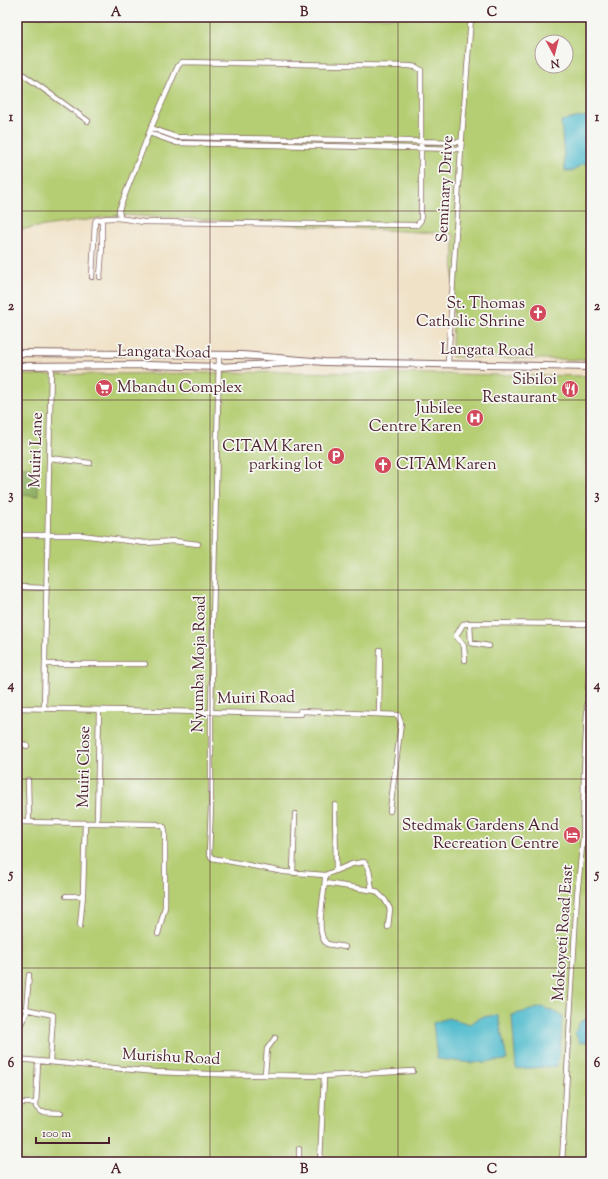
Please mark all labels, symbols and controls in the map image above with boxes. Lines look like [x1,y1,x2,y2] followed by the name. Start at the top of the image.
[111,4,122,22] text: A
[300,4,309,22] text: B
[487,4,497,22] text: C
[534,34,574,74] north arrow
[550,54,561,71] text: N
[9,109,14,127] text: 1
[595,109,600,127] text: 1
[432,135,460,243] street label: Seminary Drive
[416,293,525,334] place label: St. Thomas Catholic Shrine
[8,298,15,316] text: 2
[594,298,601,316] text: 2
[528,303,548,323] church icon: St. Thomas Catholic Shrine
[440,339,534,363] street label: Langata Road
[117,341,211,365] street label: Langata Road
[482,369,558,410] place label: Sibiloi Restaurant
[117,377,243,400] place label: Mbandu Complex
[94,378,114,398] supermarket icon: Mbandu Complex
[560,379,580,399] restaurant icon: Sibiloi Restaurant
[369,398,463,439] place label: Jubilee Centre Karen
[465,408,485,428] hospital icon: Jubilee Centre Karen
[24,412,50,488] street label: Muiri Lane
[222,436,324,477] place label: CITAM Karen parking lot
[326,446,346,466] parking icon: CITAM Karen parking lot
[396,454,497,477] place label: CITAM Karen
[373,455,393,475] church icon: CITAM Karen
[8,487,14,505] text: 3
[594,487,600,505] text: 3
[187,595,213,733] street label: Nyumba Moja Road
[7,677,15,695] text: 4
[593,677,601,695] text: 4
[217,687,295,711] street label: Muiri Road
[73,726,97,808] street label: Muiri Close
[402,815,559,856] place label: Stedmak Gardens And Recreation Centre
[562,825,582,845] hotel icon: Stedmak Gardens And Recreation Centre
[548,864,580,1002] street label: Mokoyeti Road East
[8,866,14,884] text: 5
[594,866,600,884] text: 5
[121,1044,221,1072] street label: Murishu Road
[8,1055,15,1073] text: 6
[594,1055,601,1073] text: 6
[36,1119,109,1145] scale bar
[42,1125,71,1143] text: 100 m
[111,1161,122,1179] text: A
[300,1161,309,1179] text: B
[487,1161,497,1179] text: C

